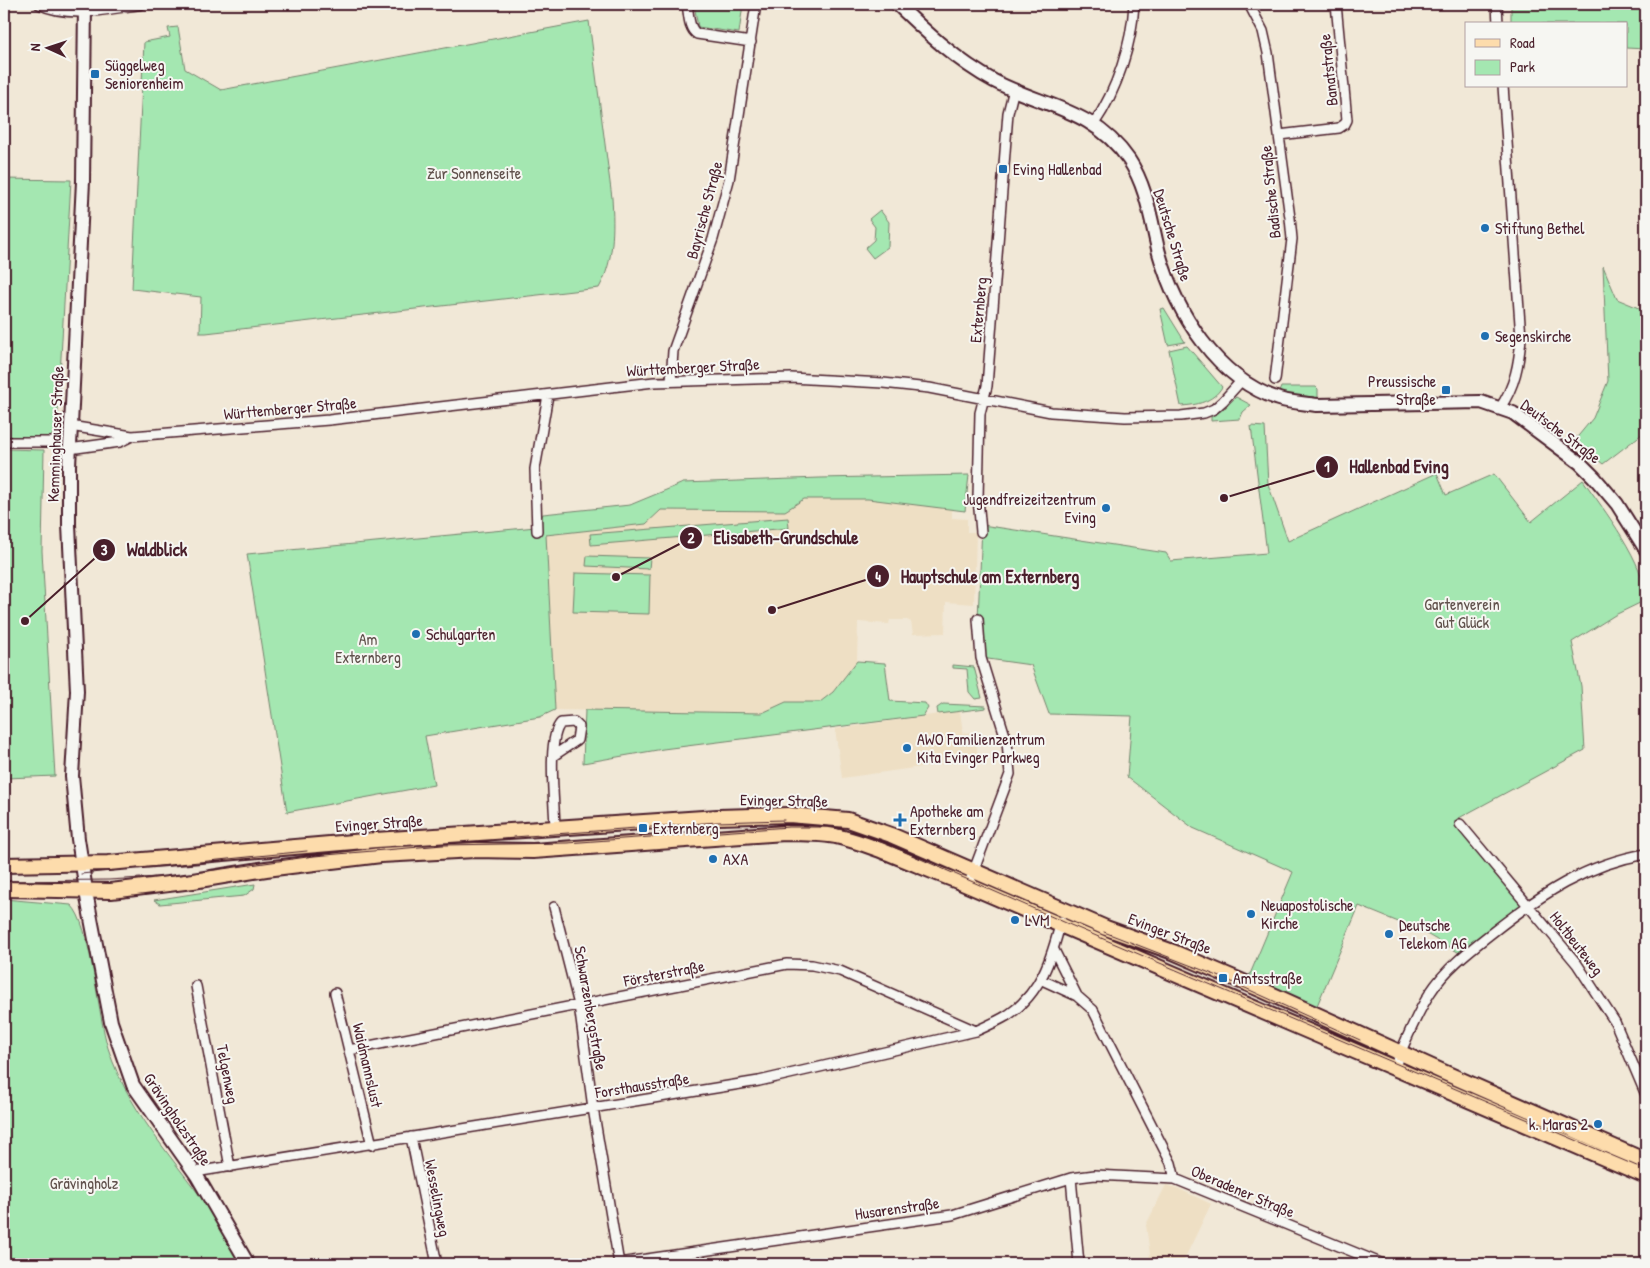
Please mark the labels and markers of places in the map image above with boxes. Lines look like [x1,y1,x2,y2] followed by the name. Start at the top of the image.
[105,54,183,94] place label: Süggelweg Seniorenheim
[89,68,101,80] marker: Süggelweg Seniorenheim
[1013,158,1101,180] place label: Eving Hallenbad
[997,163,1009,175] marker: Eving Hallenbad
[1495,217,1585,239] place label: Stiftung Bethel
[1479,222,1491,234] marker: Stiftung Bethel
[1495,325,1572,347] place label: Segenskirche
[1479,330,1491,342] marker: Segenskirche
[1368,370,1437,410] place label: Preussische Straße
[1440,384,1452,396] marker: Preussische Straße
[1314,450,1459,483] callout: Hallenbad Eving
[963,488,1096,528] place label: Jugendfreizeitzentrum Eving
[1100,502,1112,514] marker: Jugendfreizeitzentrum Eving
[679,521,869,554] callout: Elisabeth-Grundschule
[91,533,197,566] callout: Waldblick
[865,560,1089,593] callout: Hauptschule am Externberg
[426,623,496,645] place label: Schulgarten
[410,628,422,640] marker: Schulgarten
[917,728,1045,768] place label: AWO Familienzentrum Kita Evinger Parkweg
[901,742,913,754] marker: AWO Familienzentrum Kita Evinger Parkweg
[910,800,984,840] place label: Apotheke am Externberg
[894,814,906,826] marker: Apotheke am Externberg
[653,817,719,839] place label: Externberg
[637,822,649,834] marker: Externberg
[723,848,748,870] place label: AXA
[707,853,719,865] marker: AXA
[1261,894,1354,934] place label: Neuapostolische Kirche
[1245,908,1257,920] marker: Neuapostolische Kirche
[1025,909,1049,931] place label: LVM
[1009,914,1021,926] marker: LVM
[1399,914,1467,954] place label: Deutsche Telekom AG
[1383,928,1395,940] marker: Deutsche Telekom AG
[1233,967,1303,989] place label: Amtsstraße
[1217,972,1229,984] marker: Amtsstraße
[1529,1113,1589,1135] place label: k. Maras 2
[1592,1118,1604,1130] marker: k. Maras 2

